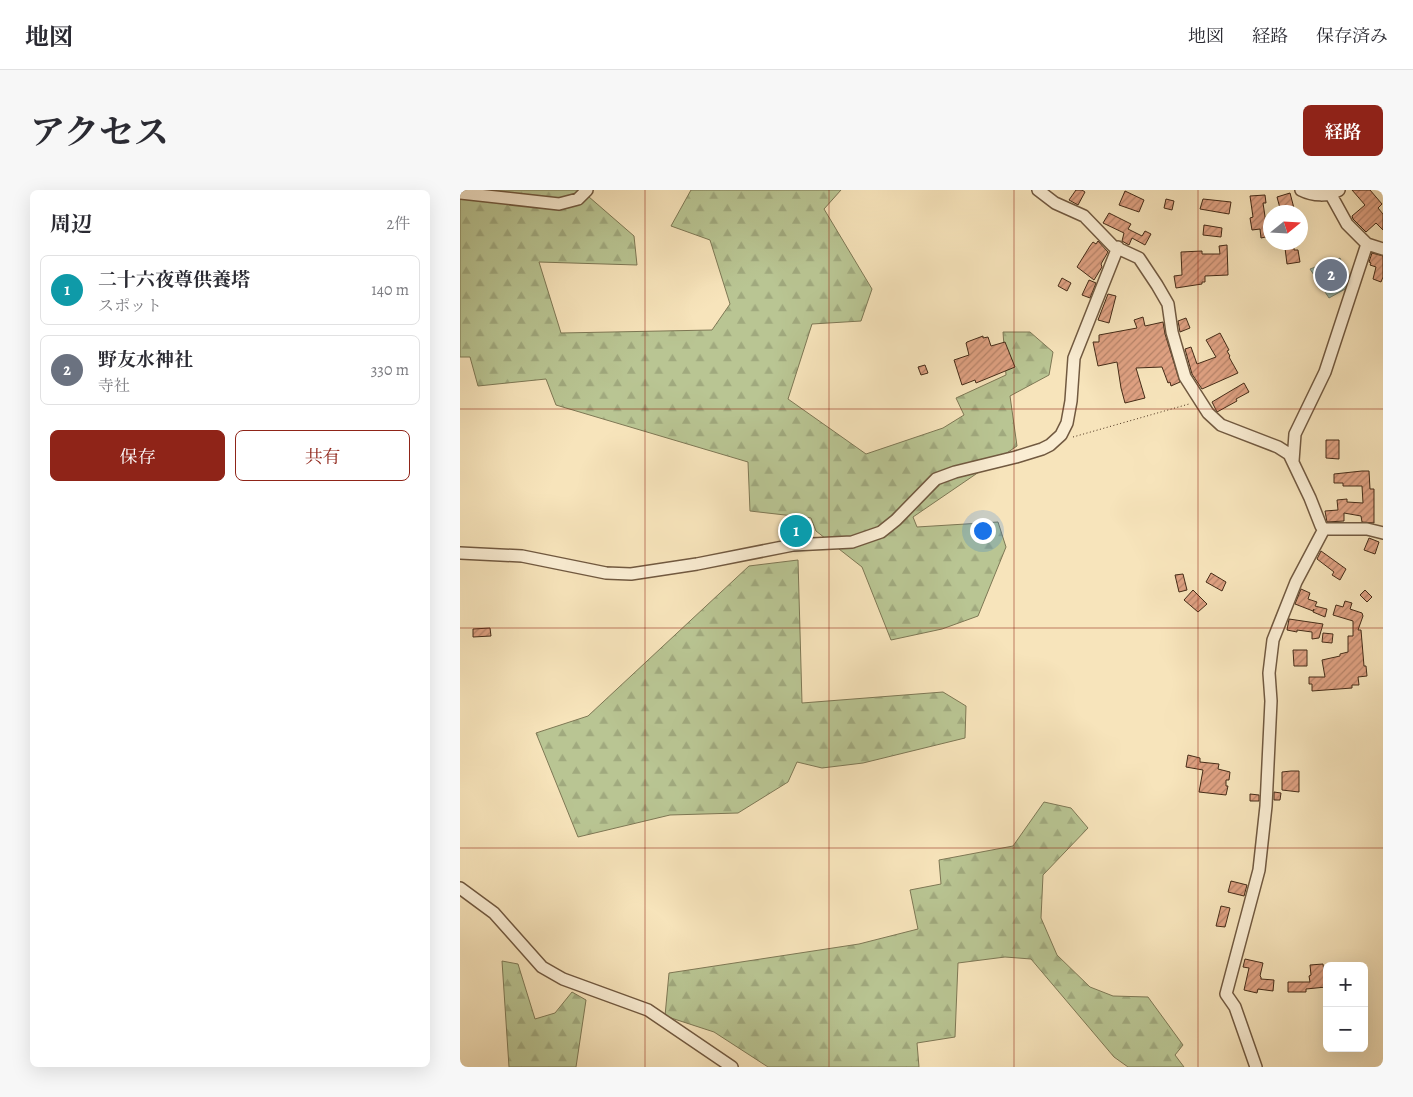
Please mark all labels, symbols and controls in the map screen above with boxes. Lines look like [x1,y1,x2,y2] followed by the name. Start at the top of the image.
[25,21,73,53] text: 地図
[1188,24,1224,48] text: 地図
[1252,24,1288,48] text: 経路
[1316,24,1388,48] text: 保存済み
[1303,105,1383,156] button: 経路
[30,108,169,156] text: アクセス
[1263,205,1308,250] north arrow
[50,210,92,238] text: 周辺
[386,213,410,235] text: 2件
[1315,256,1347,294] pin: 2
[98,267,250,293] text: 二十六夜尊供養塔
[64,279,70,301] text: 1
[371,279,409,301] text: 140 m
[98,295,162,317] text: スポット
[98,347,193,373] text: 野友水神社
[63,359,71,381] text: 2
[371,359,409,381] text: 330 m
[98,375,130,397] text: 寺社
[50,430,225,481] button: 保存
[235,430,410,481] button: 共有
[780,512,812,550] pin: 1
[970,518,996,544] your location
[1323,962,1368,1052] map controls
[1323,962,1368,1007] button: +
[1323,1007,1368,1052] button: −

